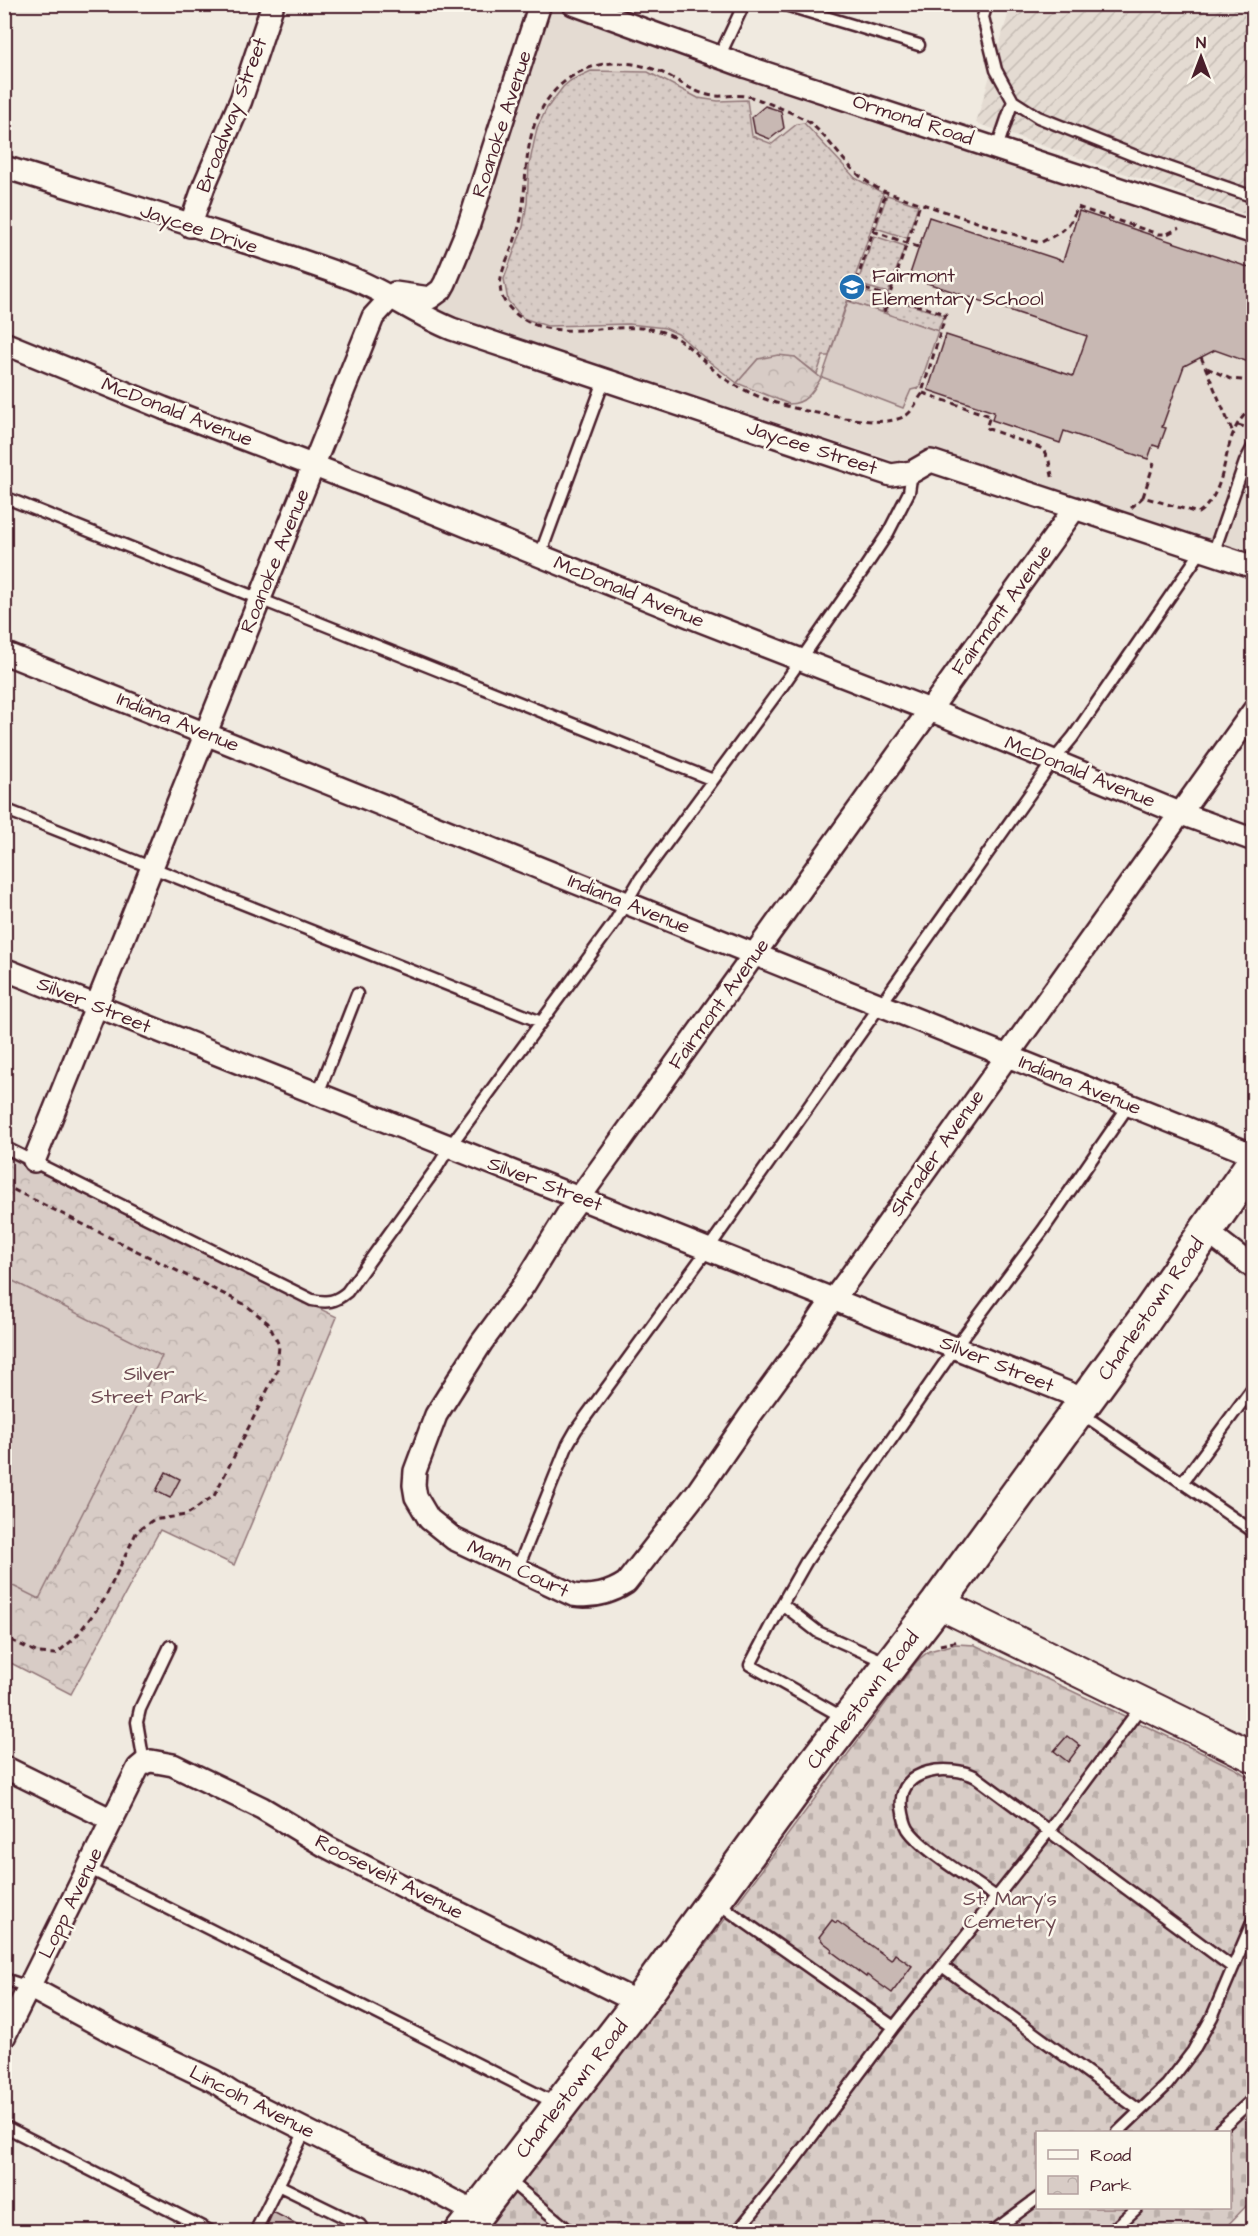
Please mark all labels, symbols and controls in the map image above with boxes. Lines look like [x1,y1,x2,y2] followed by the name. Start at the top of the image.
[1171,27,1231,87] north arrow
[1196,32,1206,54] text: N
[190,33,275,197] street label: Broadway Street
[465,47,539,201] street label: Roanoke Avenue
[849,87,977,153] street label: Ormond Road
[136,197,262,262] street label: Jaycee Drive
[872,262,1044,314] place label: Fairmont Elementary School
[837,272,867,302] school or university icon: Fairmont Elementary School
[97,370,257,454] street label: McDonald Avenue
[743,414,881,483] street label: Jaycee Street
[233,485,317,637] street label: Roanoke Avenue
[945,539,1059,681] street label: Fairmont Avenue
[550,549,709,635] street label: McDonald Avenue
[113,685,244,759] street label: Indiana Avenue
[1001,729,1160,815] street label: McDonald Avenue
[564,867,695,941] street label: Indiana Avenue
[662,933,776,1075] street label: Fairmont Avenue
[33,969,155,1041] street label: Silver Street
[1015,1048,1146,1122] street label: Indiana Avenue
[883,1084,991,1222] street label: Shrader Avenue
[484,1149,606,1219] street label: Silver Street
[1091,1232,1211,1386] street label: Charlestown Road
[936,1328,1058,1400] street label: Silver Street
[91,1360,207,1411] park label: Silver Street Park
[462,1533,574,1605] street label: Mann Court
[800,1625,926,1775] street label: Charlestown Road
[310,1828,468,1927] street label: Roosevelt Avenue
[32,1843,110,1963] street label: Lopp Avenue
[963,1885,1057,1937] park label: St. Mary's Cemetery
[509,2014,635,2164] street label: Charlestown Road
[185,2058,320,2146] street label: Lincoln Avenue
[1036,2131,1231,2209] legend
[1090,2143,1131,2168] text: Road
[1090,2173,1132,2198] text: Park

